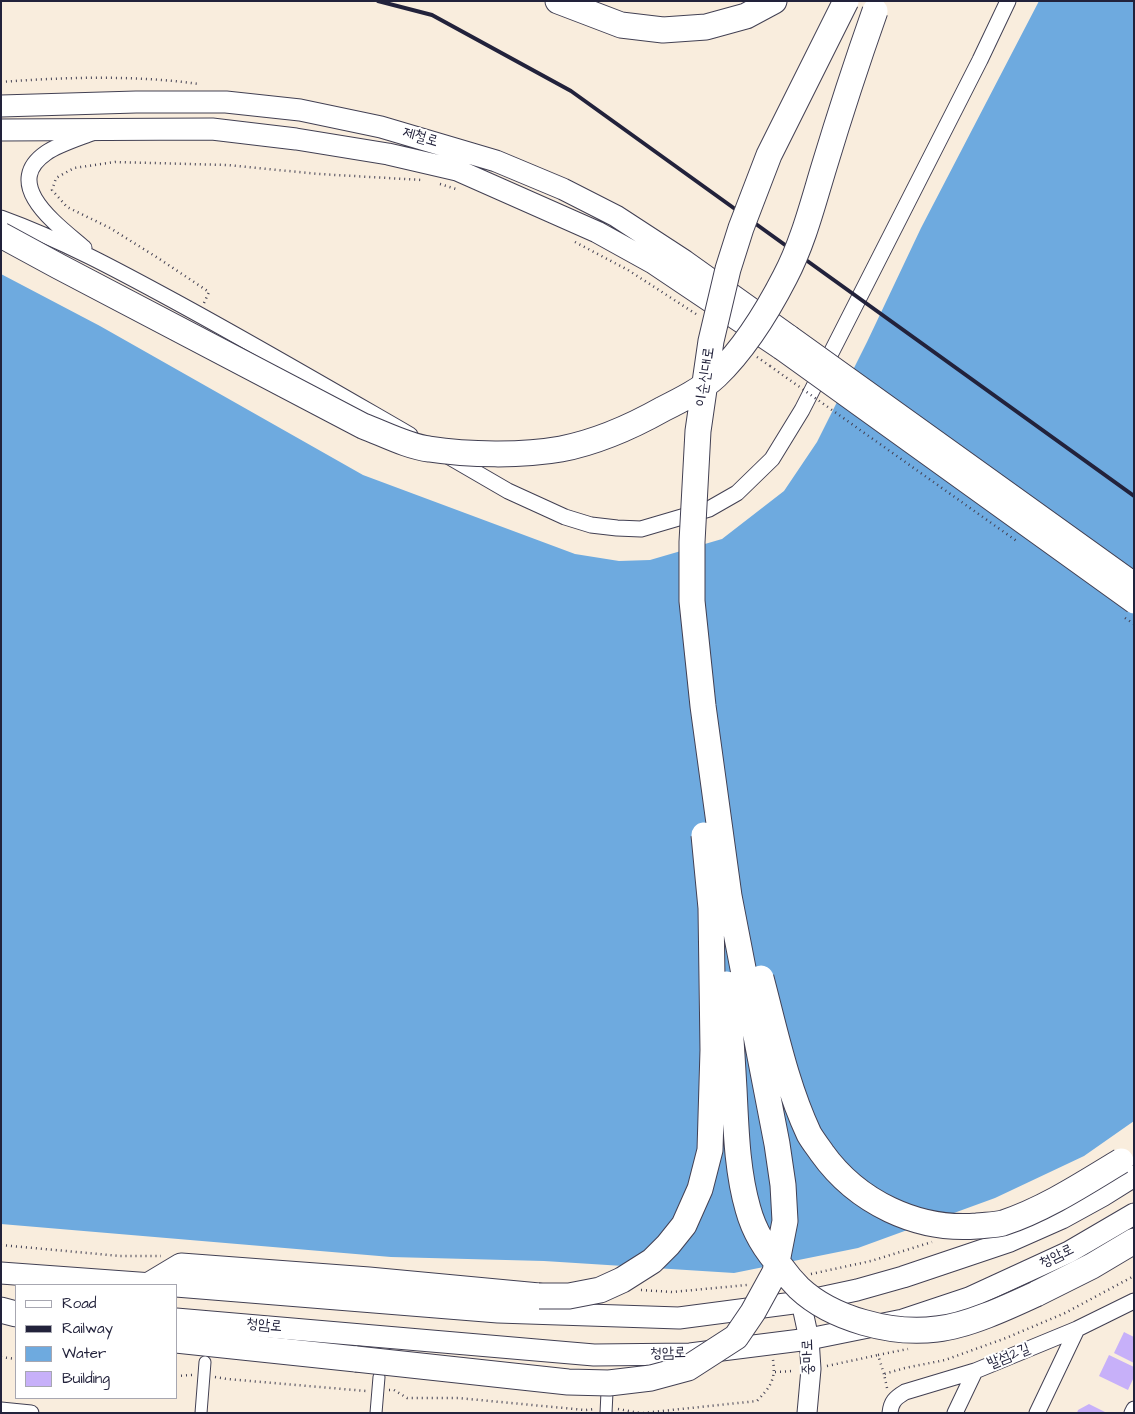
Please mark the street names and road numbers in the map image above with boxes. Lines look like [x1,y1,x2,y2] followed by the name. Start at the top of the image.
[400,124,440,152] street label: 제철로
[693,346,719,408] street label: 이순신대로
[1037,1241,1077,1273] street label: 청암로
[245,1315,283,1337] street label: 청암로
[799,1339,819,1375] street label: 중마로
[985,1340,1033,1374] street label: 발섬2길
[650,1345,686,1363] street label: 청암로

